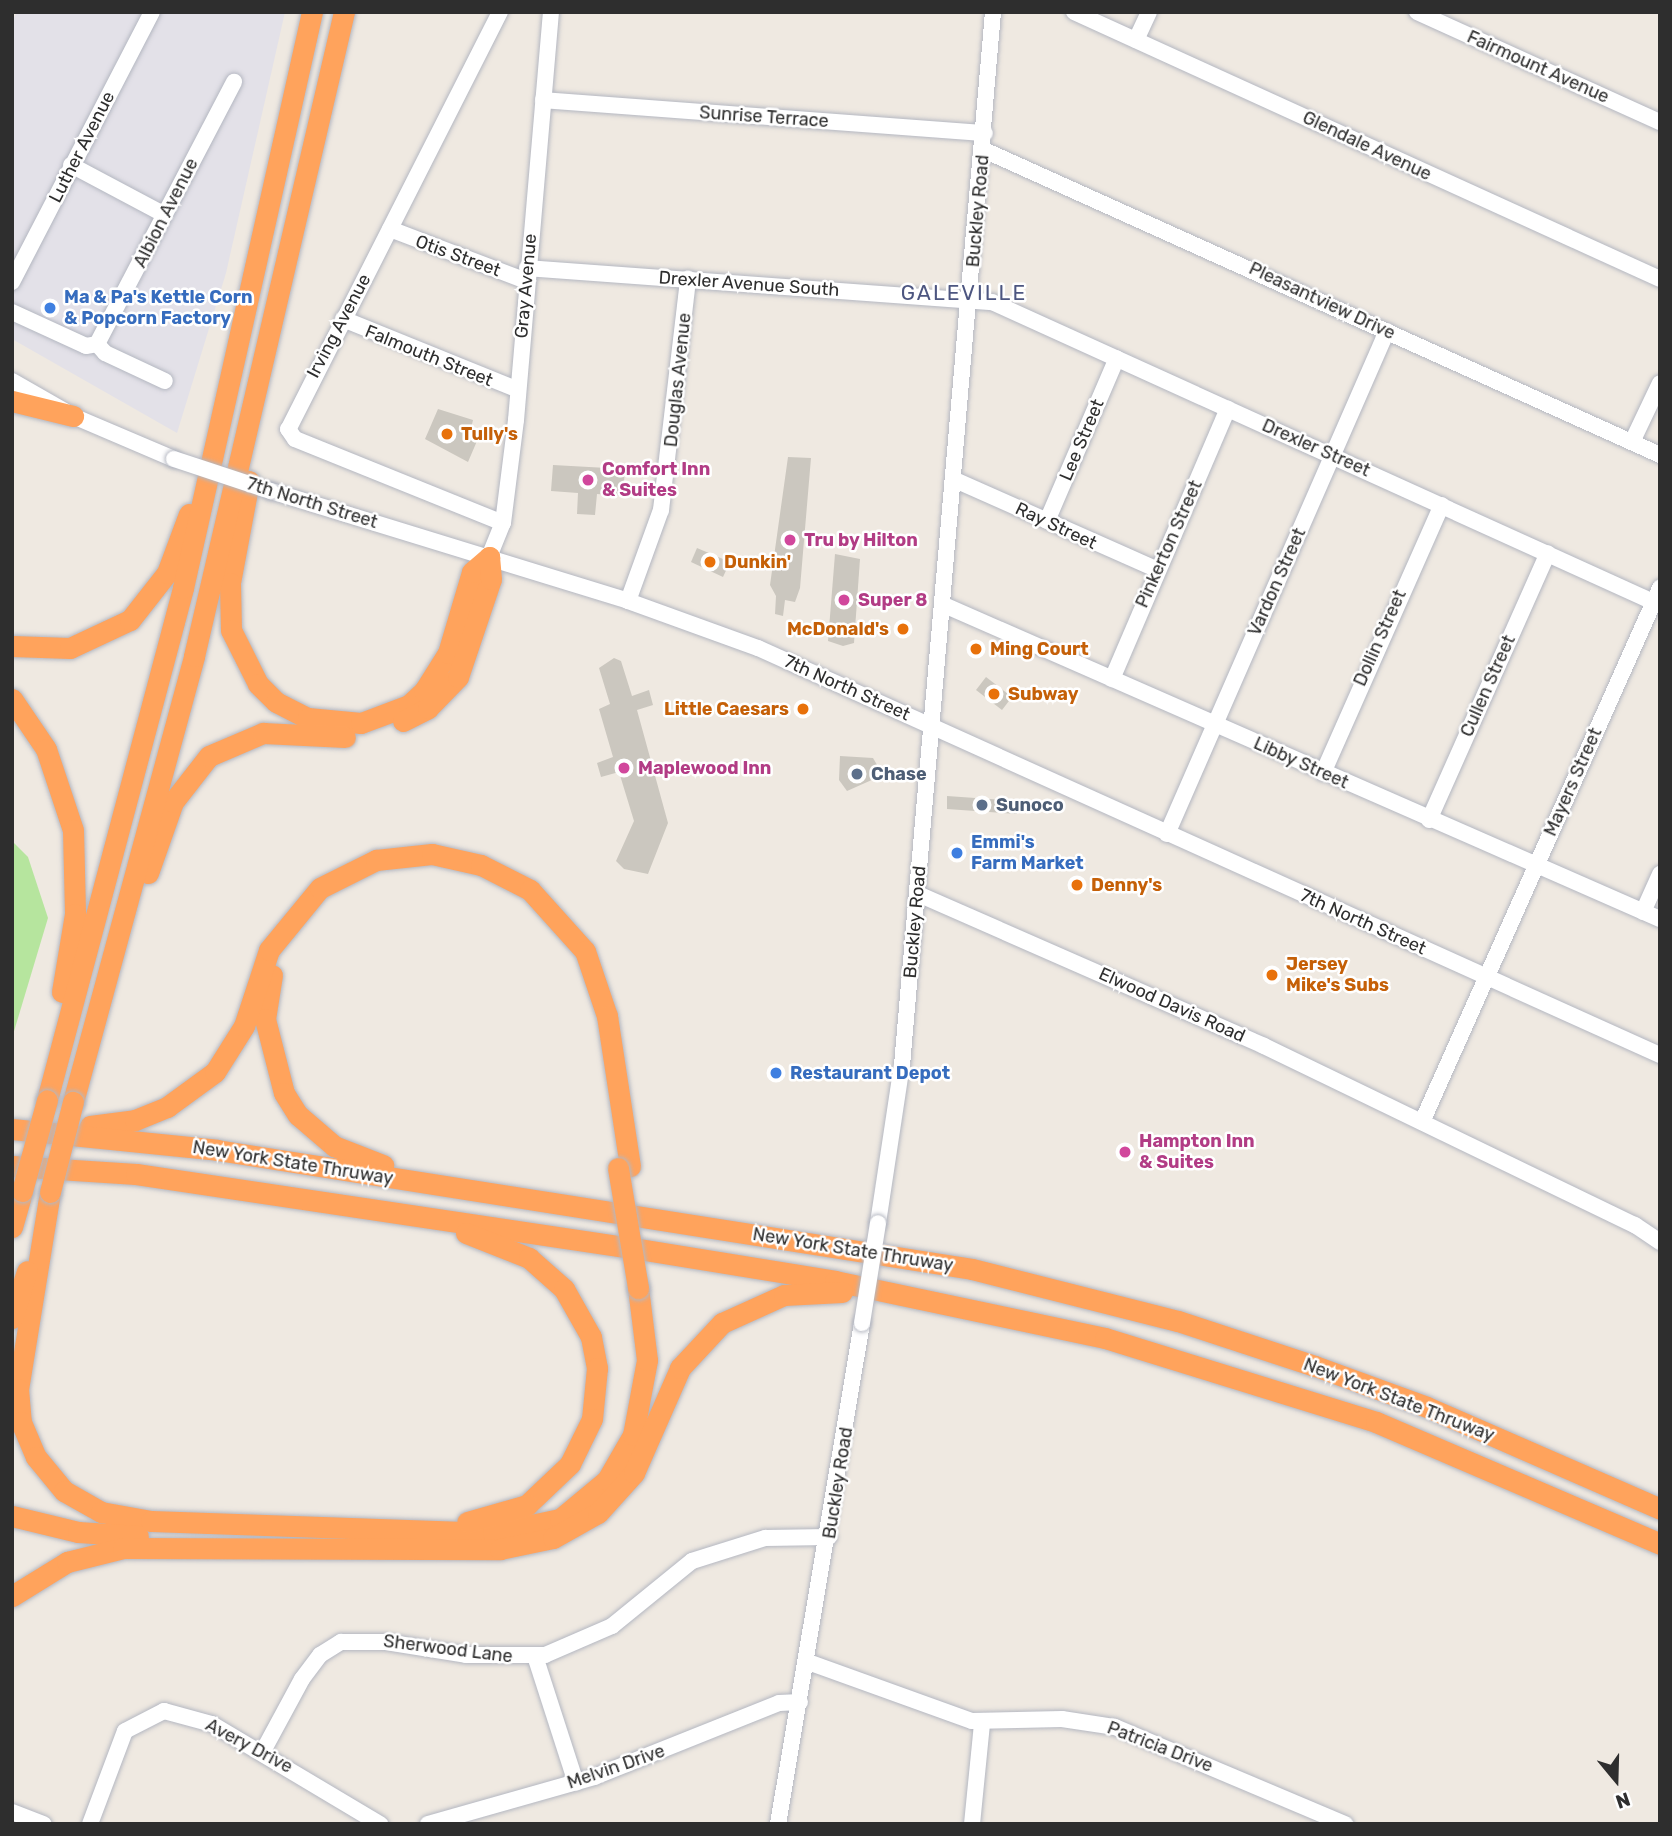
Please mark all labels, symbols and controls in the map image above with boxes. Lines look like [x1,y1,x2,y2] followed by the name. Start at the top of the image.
[1463,26,1613,108] street label: Fairmount Avenue
[44,87,120,207] street label: Luther Avenue
[698,102,830,132] street label: Sunrise Terrace
[1299,107,1435,185] street label: Glendale Avenue
[962,154,994,268] street label: Buckley Road
[129,155,203,271] street label: Albion Avenue
[412,231,504,281] street label: Otis Street
[511,232,541,340] street label: Gray Avenue
[1245,258,1399,344] street label: Pleasantview Drive
[657,267,841,301] street label: Drexler Avenue South
[302,270,376,382] street label: Irving Avenue
[902,280,1026,306] district label: GALEVILLE
[64,287,253,330] place label: Ma & Pa's Kettle Corn & Popcorn Factory
[42,300,58,316] marker: Ma & Pa's Kettle Corn & Popcorn Factory
[660,312,696,448] street label: Douglas Avenue
[362,321,496,391] street label: Falmouth Street
[1055,396,1109,484] street label: Lee Street
[1258,414,1374,482] street label: Drexler Street
[461,423,518,445] place label: Tully's
[439,426,455,442] marker: Tully's
[602,459,710,502] place label: Comfort Inn & Suites
[580,472,596,488] marker: Comfort Inn & Suites
[244,473,380,533] street label: 7th North Street
[1131,477,1207,611] street label: Pinkerton Street
[1012,498,1100,554] street label: Ray Street
[1244,525,1310,639] street label: Vardon Street
[804,529,918,551] place label: Tru by Hilton
[782,532,798,548] marker: Tru by Hilton
[724,551,791,573] place label: Dunkin'
[702,554,718,570] marker: Dunkin'
[1349,586,1411,690] street label: Dollin Street
[858,589,928,611] place label: Super 8
[836,592,852,608] marker: Super 8
[787,618,889,640] place label: McDonald's
[895,621,911,637] marker: McDonald's
[1456,632,1520,740] street label: Cullen Street
[990,638,1089,660] place label: Ming Court
[968,641,984,657] marker: Ming Court
[781,651,913,725] street label: 7th North Street
[1008,683,1078,705] place label: Subway
[986,686,1002,702] marker: Subway
[664,698,789,720] place label: Little Caesars
[795,701,811,717] marker: Little Caesars
[1540,725,1606,839] street label: Mayers Street
[1250,732,1352,794] street label: Libby Street
[638,757,771,779] place label: Maplewood Inn
[616,760,632,776] marker: Maplewood Inn
[871,763,927,785] place label: Chase
[849,766,865,782] marker: Chase
[996,794,1064,816] place label: Sunoco
[974,797,990,813] marker: Sunoco
[971,832,1084,874] place label: Emmi's Farm Market
[949,845,965,861] marker: Emmi's Farm Market
[899,865,931,979] street label: Buckley Road
[1091,874,1162,896] place label: Denny's
[1069,877,1085,893] marker: Denny's
[1297,885,1429,959] street label: 7th North Street
[1286,954,1389,996] place label: Jersey Mike's Subs
[1095,963,1249,1047] street label: Elwood Davis Road
[1264,967,1280,983] marker: Jersey Mike's Subs
[790,1062,950,1084] place label: Restaurant Depot
[768,1065,784,1081] marker: Restaurant Depot
[1139,1131,1255,1174] place label: Hampton Inn & Suites
[190,1136,396,1190] street label: New York State Thruway
[1117,1144,1133,1160] marker: Hampton Inn & Suites
[750,1223,956,1277] street label: New York State Thruway
[1300,1353,1498,1447] street label: New York State Thruway
[818,1425,858,1541] street label: Buckley Road
[382,1630,514,1668] street label: Sherwood Lane
[202,1714,296,1778] street label: Avery Drive
[1104,1717,1216,1777] street label: Patricia Drive
[564,1740,668,1794] street label: Melvin Drive
[1581,1745,1651,1815] north arrow
[1613,1787,1633,1813] text: N

